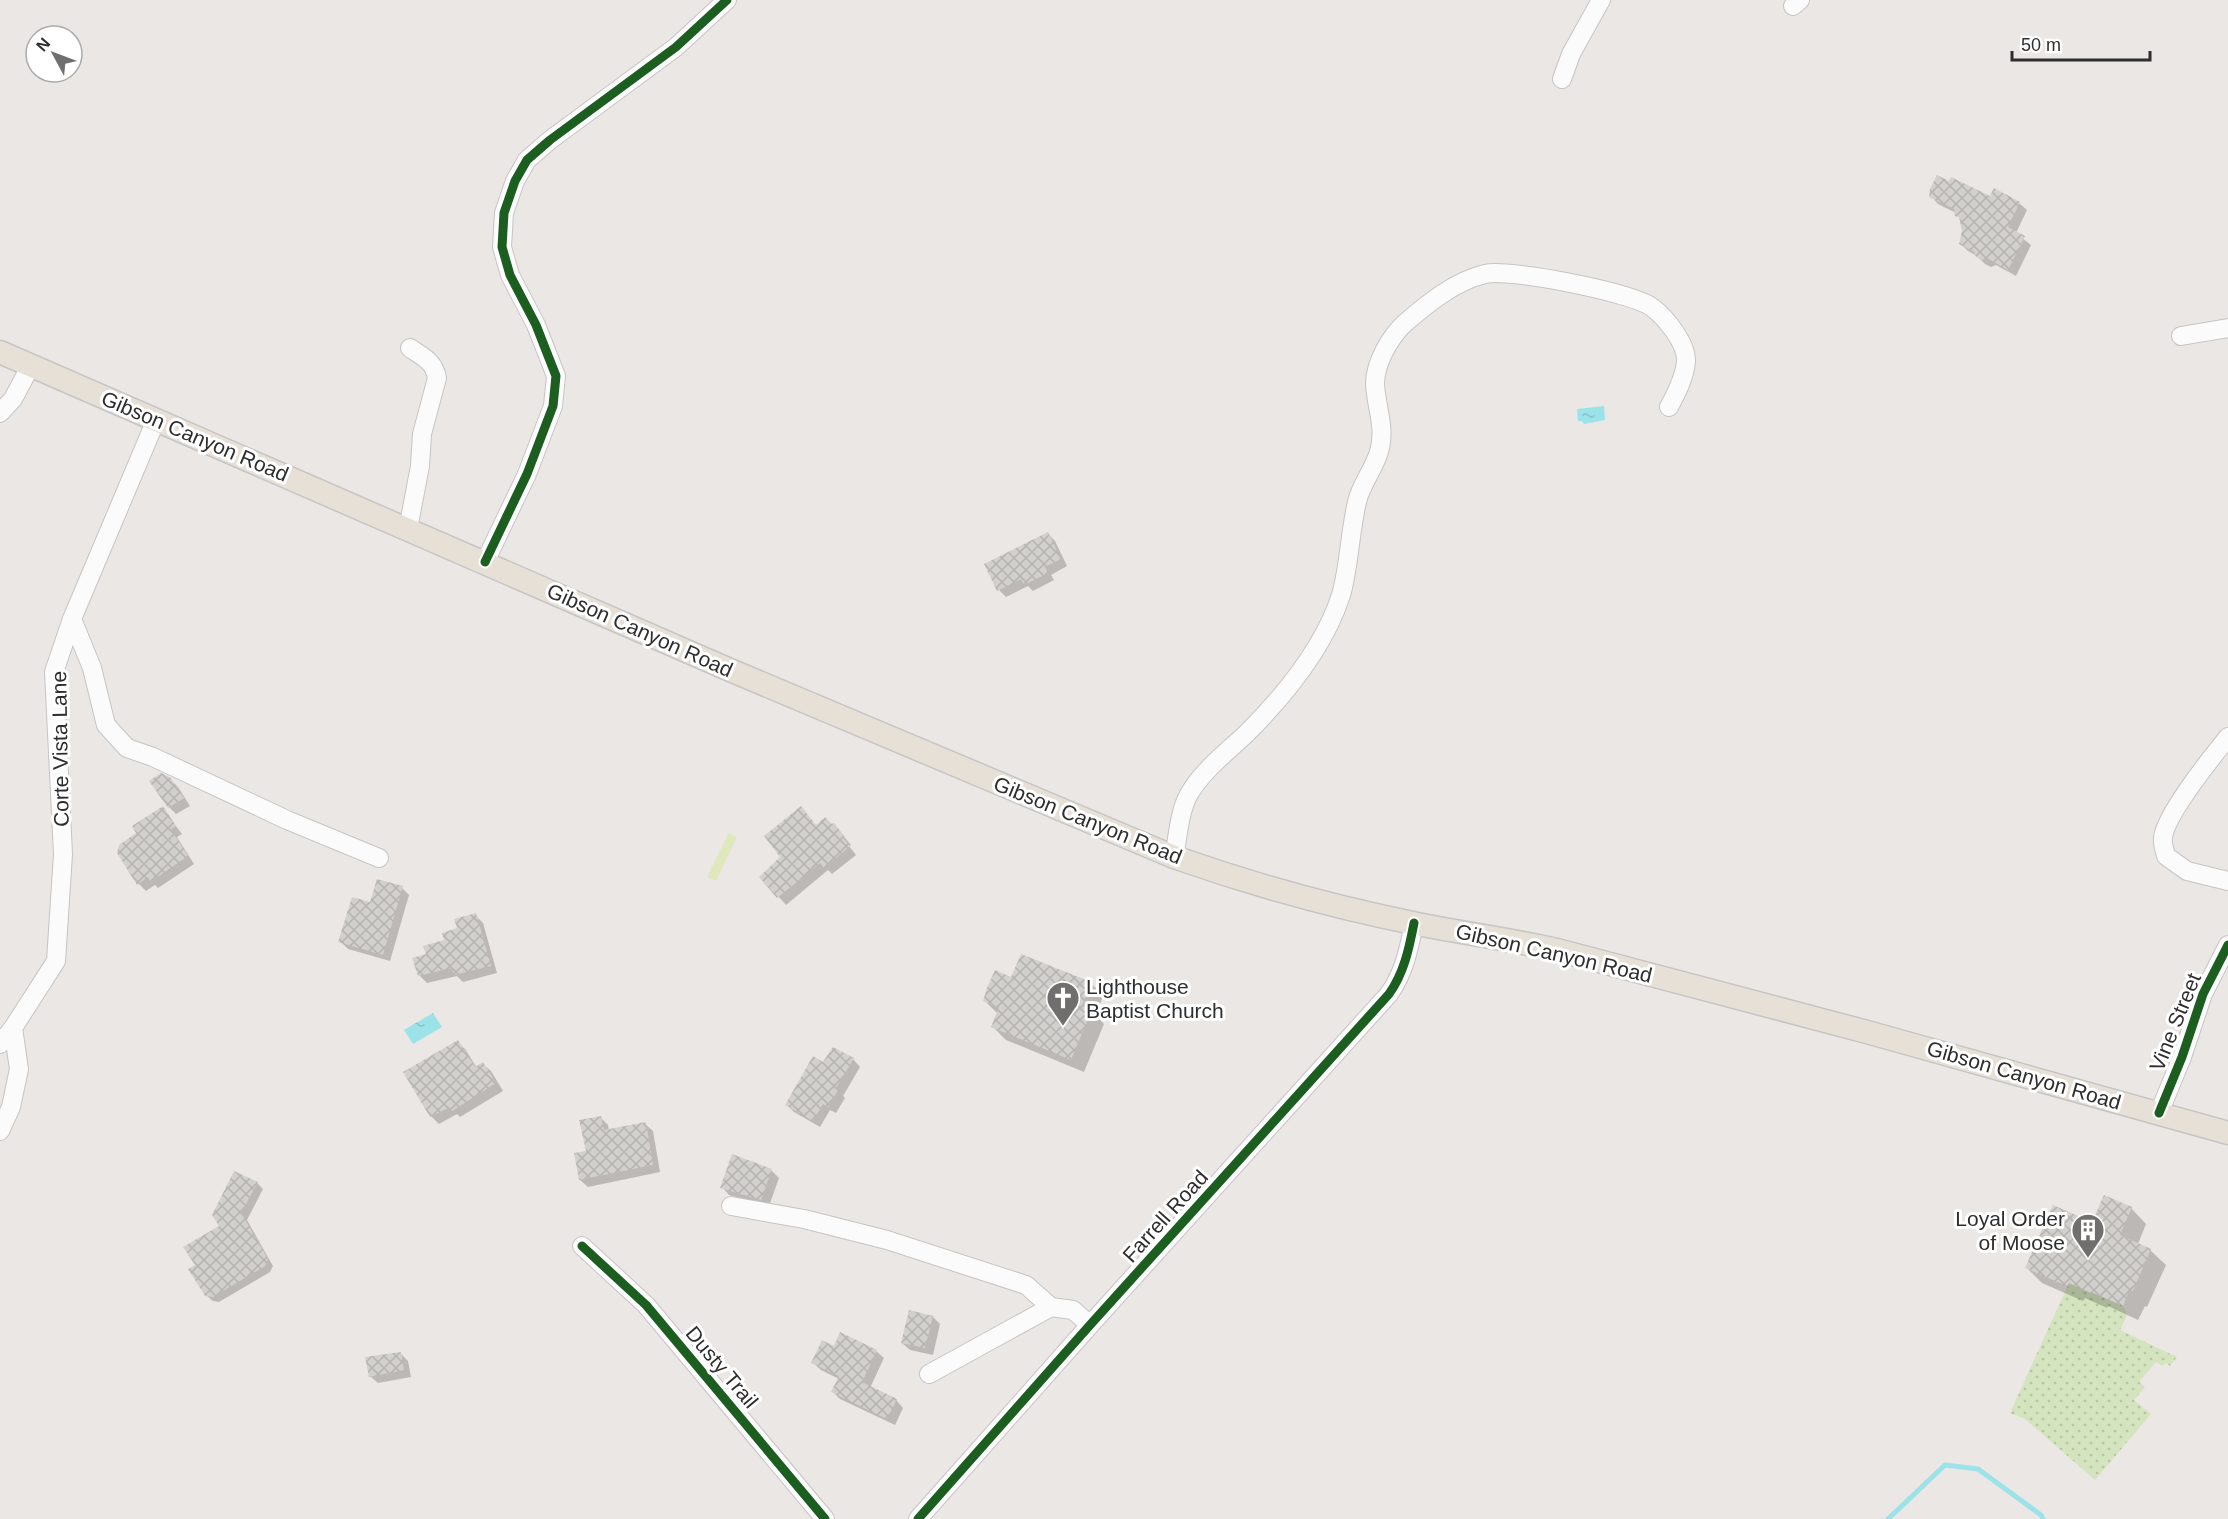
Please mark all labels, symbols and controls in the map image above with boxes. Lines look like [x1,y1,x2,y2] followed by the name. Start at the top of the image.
[24,24,84,84] north arrow
[2012,24,2150,62] scale bar
[33,35,53,54] text: N
[2021,35,2061,55] text: 50 m
[98,386,292,486] street label: Gibson Canyon Road
[544,579,736,681] street label: Gibson Canyon Road
[47,671,73,827] street label: Corte Vista Lane
[991,772,1185,868] street label: Gibson Canyon Road
[1454,919,1654,987] street label: Gibson Canyon Road
[2145,970,2205,1074] street label: Vine Street
[1086,975,1224,1022] place label: Lighthouse Baptist Church
[1045,980,1081,1027] church icon: Lighthouse Baptist Church
[1924,1036,2124,1114] street label: Gibson Canyon Road
[1118,1165,1212,1267] street label: Farrell Road
[1955,1207,2065,1254] place label: Loyal Order of Moose
[2070,1212,2106,1259] building icon: Loyal Order of Moose
[681,1322,763,1412] street label: Dusty Trail

